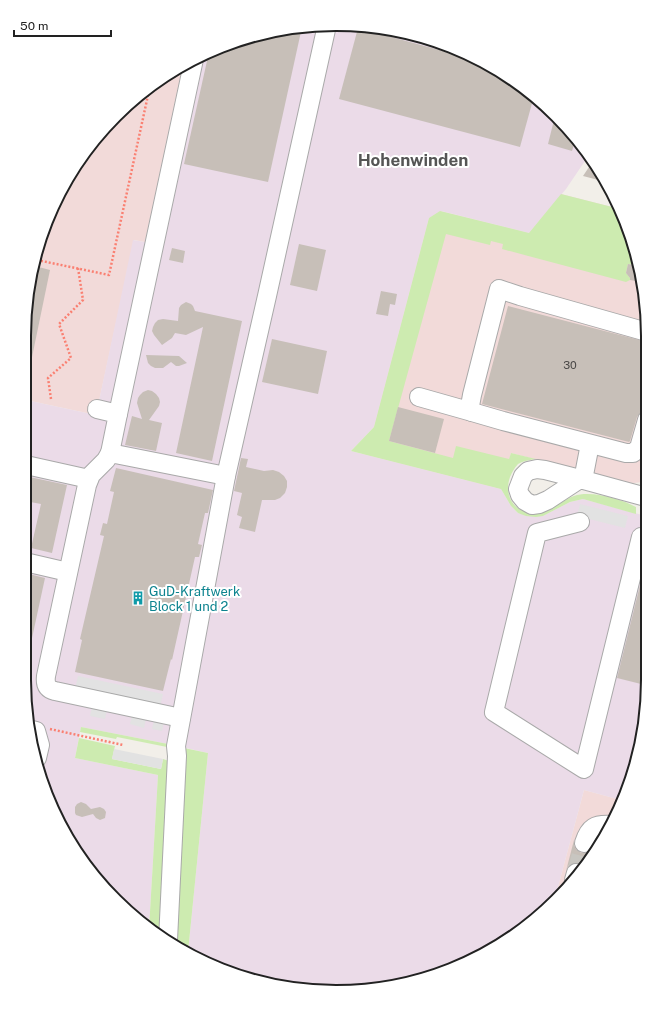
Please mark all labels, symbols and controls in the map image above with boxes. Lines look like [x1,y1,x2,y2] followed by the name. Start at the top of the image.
[14,12,111,38] scale bar
[20,19,48,33] text: 50 m
[358,150,468,170] district label: Hohenwinden
[563,359,577,371] house number: 30
[149,584,240,614] place label: GuD-Kraftwerk Block 1 und 2
[130,590,146,606] building icon: GuD-Kraftwerk Block 1 und 2

